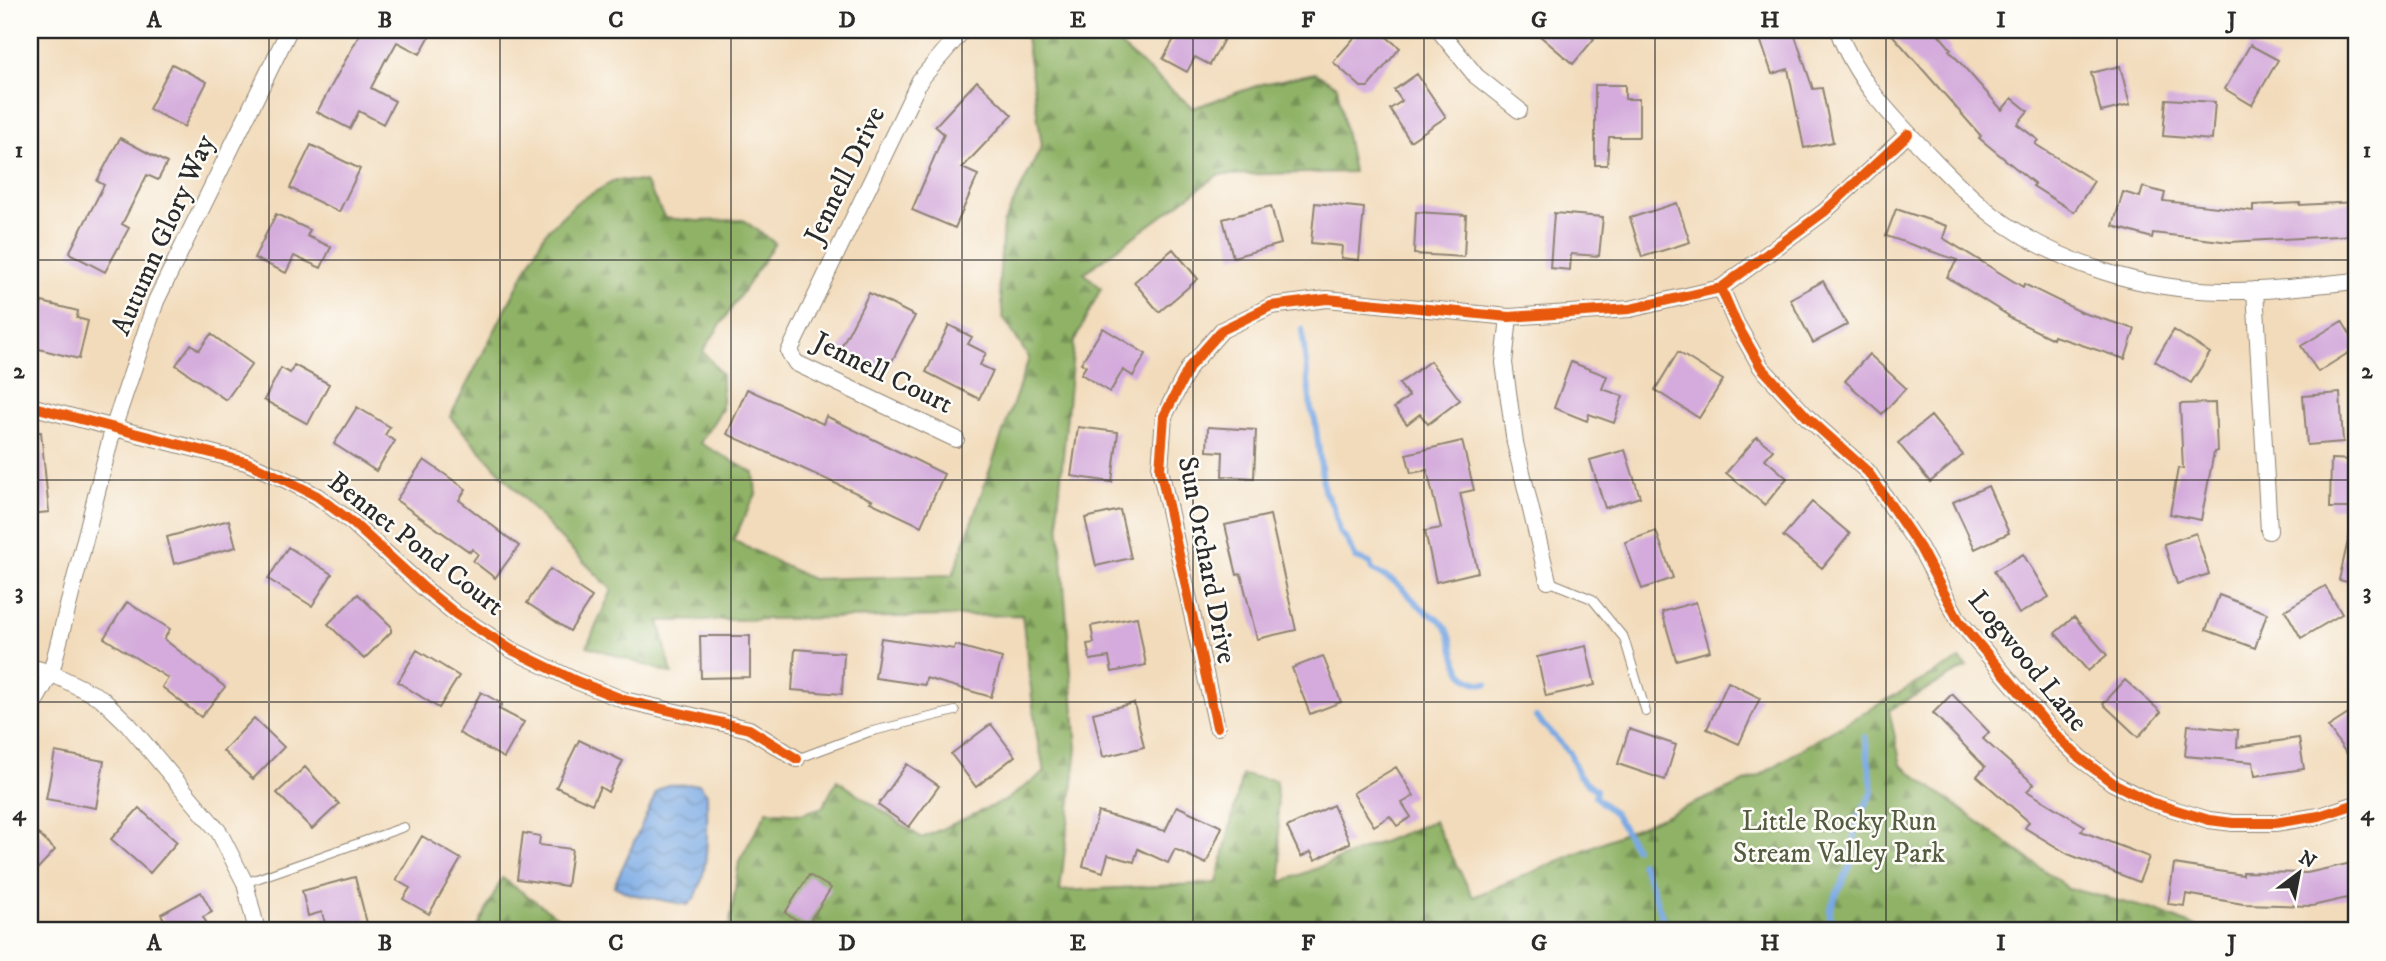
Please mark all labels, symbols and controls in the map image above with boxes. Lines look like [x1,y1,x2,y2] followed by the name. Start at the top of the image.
[146,6,163,35] text: A
[378,6,392,35] text: B
[608,6,624,35] text: C
[838,6,856,35] text: D
[1070,6,1086,35] text: E
[1301,6,1316,35] text: F
[1531,6,1547,35] text: G
[1760,6,1780,35] text: H
[1996,6,2006,35] text: I
[2224,6,2237,35] text: J
[795,101,893,252] street label: Jennell Drive
[103,129,223,341] street label: Autumn Glory Way
[15,136,23,165] text: 1
[2363,136,2371,165] text: 1
[805,323,959,422] street label: Jennell Court
[13,357,25,386] text: 2
[2361,357,2373,386] text: 2
[1170,453,1244,667] street label: Sun Orchard Drive
[321,464,511,624] street label: Bennet Pond Court
[15,578,23,607] text: 3
[2363,578,2371,607] text: 3
[1961,583,2095,739] street label: Logwood Lane
[12,799,27,828] text: 4
[2360,799,2375,828] text: 4
[1733,804,1945,871] park label: Little Rocky Run Stream Valley Park
[2264,838,2334,908] north arrow
[2295,846,2320,874] text: N
[146,929,163,958] text: A
[378,929,392,958] text: B
[608,929,624,958] text: C
[838,929,856,958] text: D
[1070,929,1086,958] text: E
[1301,929,1316,958] text: F
[1531,929,1547,958] text: G
[1760,929,1780,958] text: H
[1996,929,2006,958] text: I
[2224,929,2237,958] text: J

